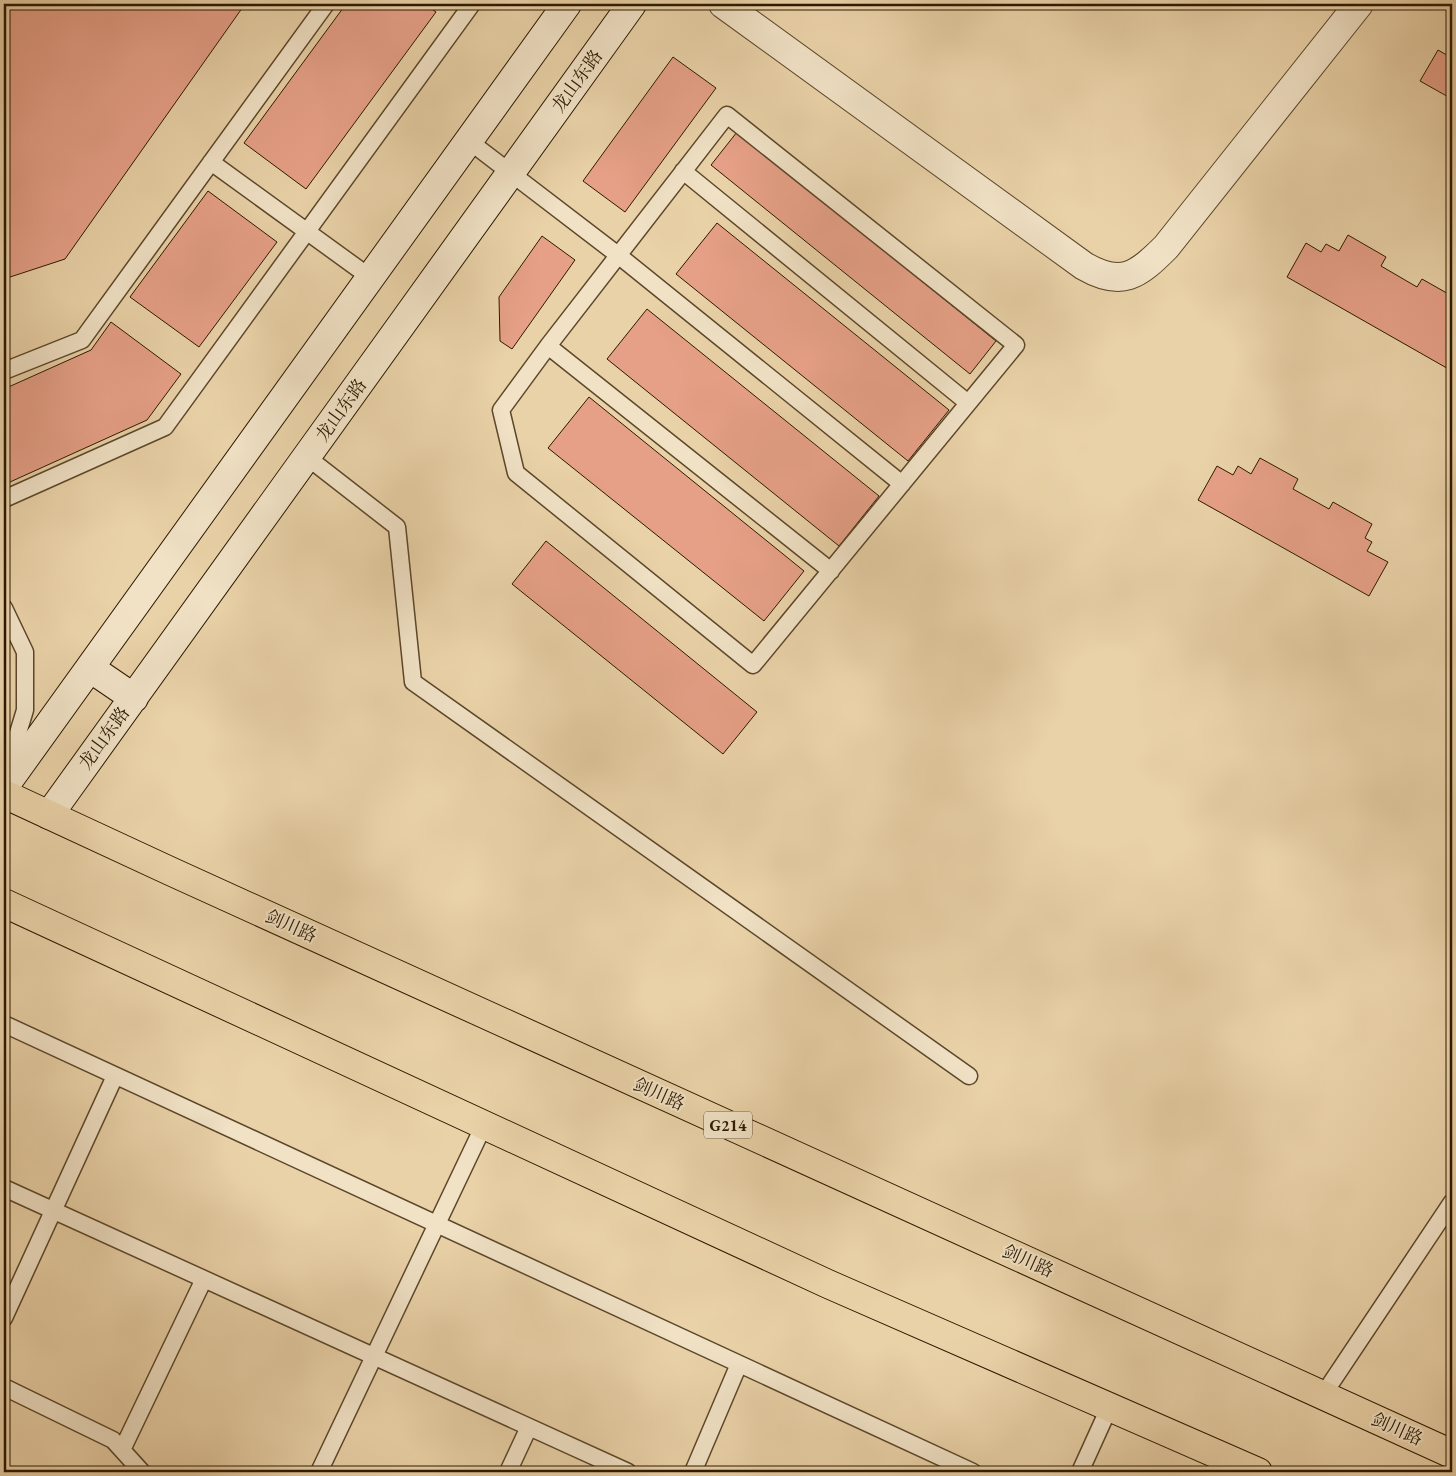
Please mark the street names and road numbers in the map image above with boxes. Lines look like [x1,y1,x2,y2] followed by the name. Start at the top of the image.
[546,45,607,117] street label: 龙山东路
[310,374,371,446] street label: 龙山东路
[73,702,134,774] street label: 龙山东路
[262,904,321,947] street label: 剑川路
[630,1072,689,1115] street label: 剑川路
[704,1112,752,1138] road number: G214
[999,1239,1058,1282] street label: 剑川路
[1368,1407,1427,1450] street label: 剑川路

